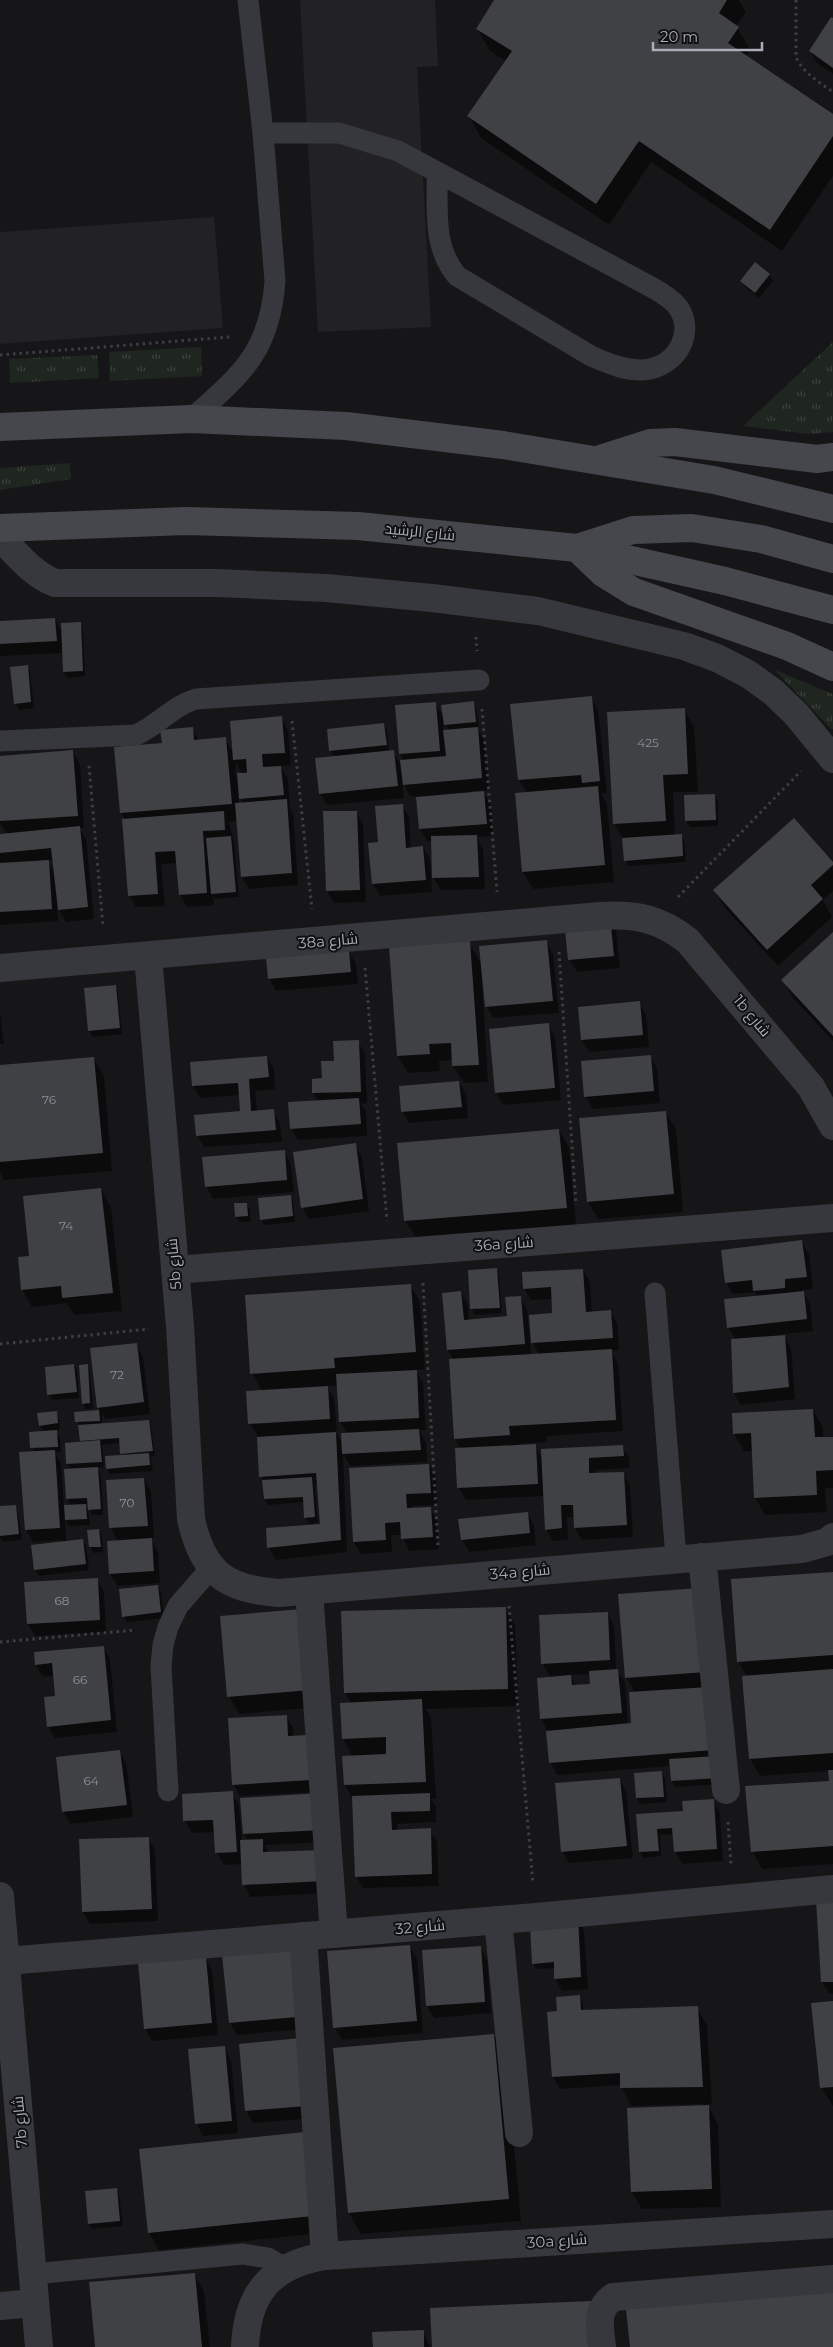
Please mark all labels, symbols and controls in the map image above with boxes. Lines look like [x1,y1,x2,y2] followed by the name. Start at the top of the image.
[653,20,762,52] scale bar
[660,27,698,46] text: 20 m
[384,518,456,547] street label: شارع الرشيد
[637,735,659,750] house number: 425
[297,928,359,955] street label: 38a شارع
[728,991,775,1042] street label: 1b شارع
[42,1092,56,1107] house number: 76
[59,1218,73,1233] house number: 74
[474,1232,534,1257] street label: 36a شارع
[162,1237,187,1291] street label: 5b شارع
[110,1367,124,1382] house number: 72
[120,1495,134,1510] house number: 70
[489,1559,551,1586] street label: 34a شارع
[55,1593,70,1608] house number: 68
[73,1672,87,1687] house number: 66
[83,1773,99,1788] house number: 64
[394,1915,446,1940] street label: شارع 32
[8,2095,33,2149] street label: 7b شارع
[526,2229,588,2254] street label: 30a شارع

